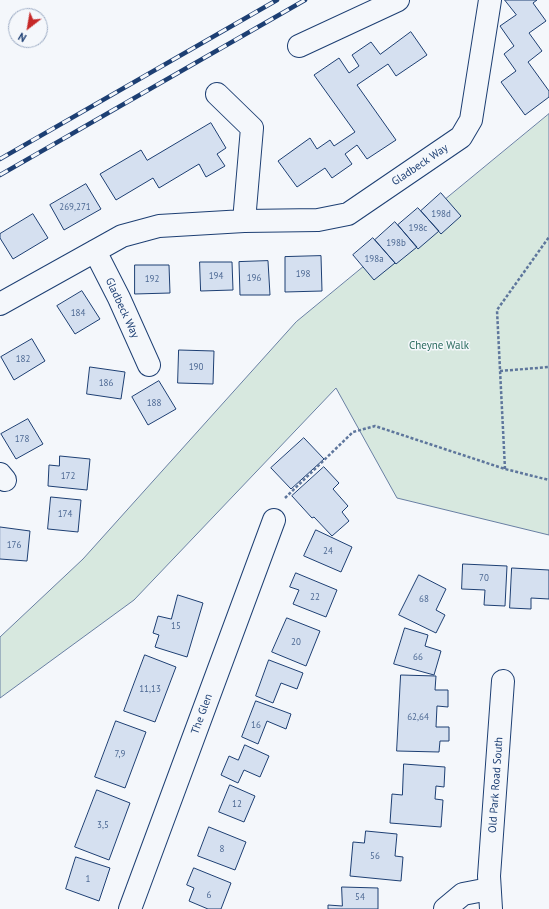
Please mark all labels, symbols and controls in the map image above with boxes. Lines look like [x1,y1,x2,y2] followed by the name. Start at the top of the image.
[8,8,48,48] north arrow
[16,30,29,45] text: N
[389,141,451,189] street label: Gladbeck Way
[59,202,91,212] house number: 269,271
[431,209,451,219] house number: 198d
[409,223,427,233] house number: 198c
[386,238,406,248] house number: 198b
[364,254,384,264] house number: 198a
[296,269,310,279] house number: 198
[209,271,223,281] house number: 194
[247,273,261,283] house number: 196
[145,274,159,284] house number: 192
[102,276,142,340] street label: Gladbeck Way
[71,308,85,318] house number: 184
[409,339,469,353] park label: Cheyne Walk
[16,354,30,364] house number: 182
[189,362,203,372] house number: 190
[99,378,113,388] house number: 186
[147,398,161,408] house number: 188
[15,434,29,444] house number: 178
[61,471,75,481] house number: 172
[58,509,72,519] house number: 174
[7,540,21,550] house number: 176
[323,546,333,556] house number: 24
[479,573,489,583] house number: 70
[310,592,320,602] house number: 22
[419,594,429,604] house number: 68
[171,621,181,631] house number: 15
[291,637,301,647] house number: 20
[413,652,423,662] house number: 66
[139,684,161,694] house number: 11,13
[189,692,215,736] street label: The Glen
[407,712,429,722] house number: 62,64
[251,720,261,730] house number: 16
[486,736,506,834] street label: Old Park Road South
[115,749,125,759] house number: 7,9
[232,799,242,809] house number: 12
[97,820,109,830] house number: 3,5
[220,844,224,854] house number: 8
[370,851,380,861] house number: 56
[86,874,90,884] house number: 1
[207,890,211,900] house number: 6
[355,892,365,902] house number: 54

